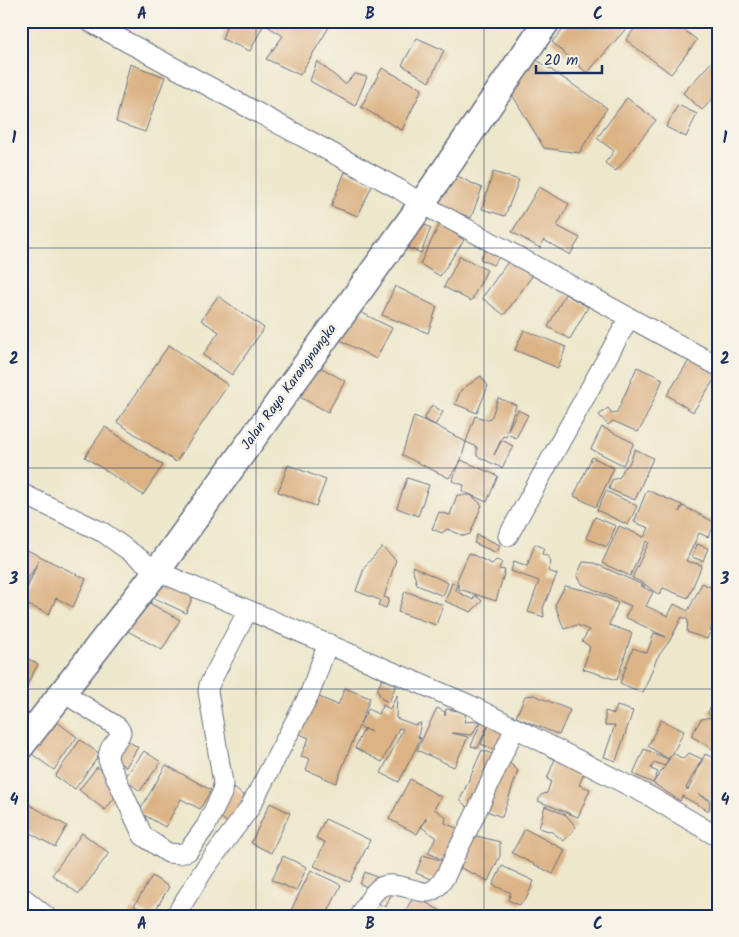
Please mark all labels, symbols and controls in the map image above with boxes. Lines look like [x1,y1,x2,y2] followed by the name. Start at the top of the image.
[137,2,147,27] text: A
[365,2,375,27] text: B
[593,2,603,27] text: C
[536,42,603,74] scale bar
[544,49,578,73] text: 20 m
[12,126,17,151] text: 1
[723,126,728,151] text: 1
[236,319,342,455] street label: Jalan Raya Karangnangka
[9,347,19,372] text: 2
[720,347,730,372] text: 2
[9,567,19,592] text: 3
[720,567,730,592] text: 3
[10,788,19,813] text: 4
[721,788,730,813] text: 4
[137,912,147,937] text: A
[365,912,375,937] text: B
[593,912,603,937] text: C

